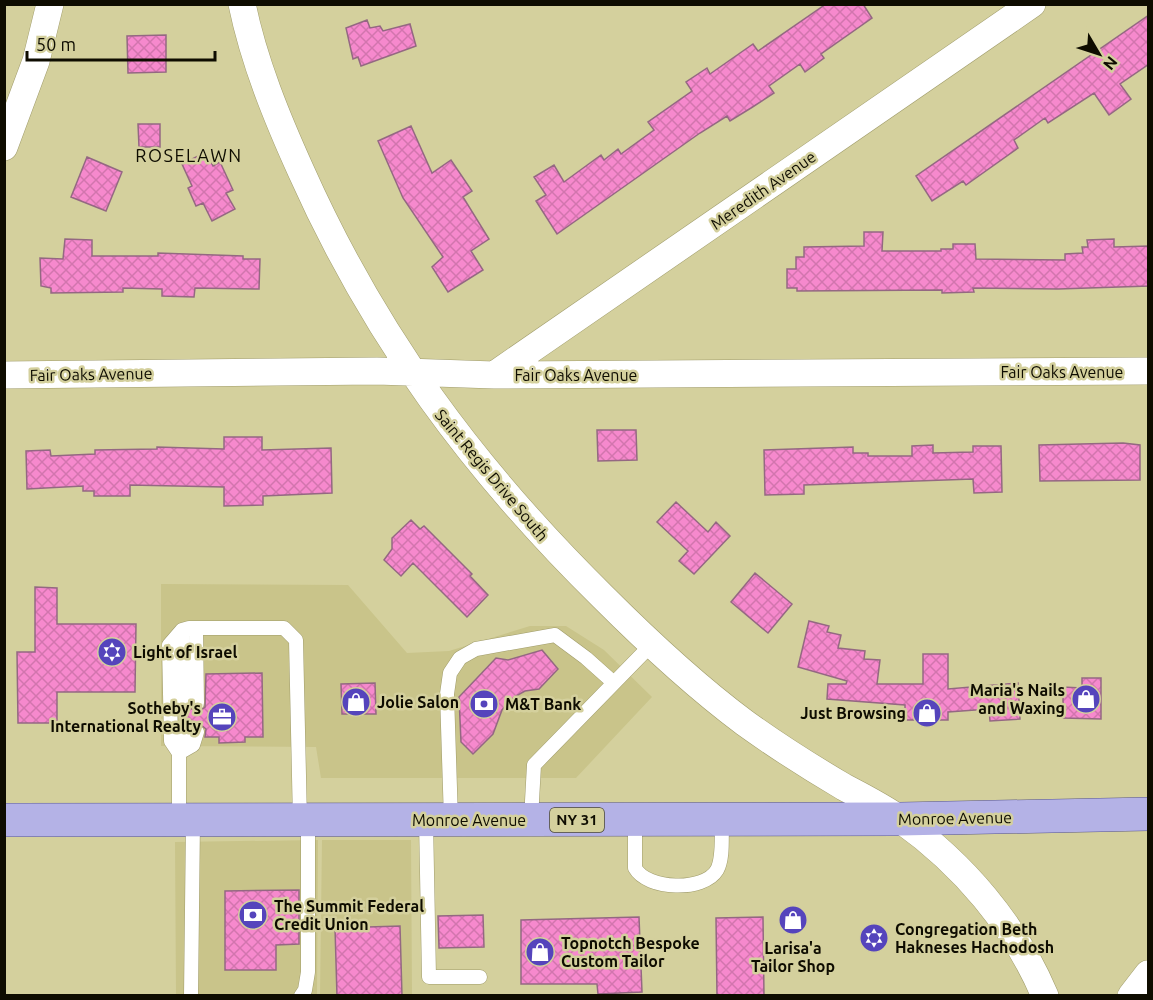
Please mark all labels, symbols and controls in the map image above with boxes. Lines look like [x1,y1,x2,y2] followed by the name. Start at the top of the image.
[27,24,214,62] scale bar
[1069,24,1129,84] north arrow
[36,34,76,54] text: 50 m
[1100,53,1121,74] text: N
[135,145,243,165] district label: ROSELAWN
[707,147,819,233] street label: Meredith Avenue
[1001,363,1123,381] street label: Fair Oaks Avenue
[29,364,153,384] street label: Fair Oaks Avenue
[515,366,637,384] street label: Fair Oaks Avenue
[432,406,552,544] street label: Saint Regis Drive South
[96,636,128,668] synagogue icon: Light of Israel
[133,643,237,661] place label: Light of Israel
[970,681,1065,717] place label: Maria's Nails and Waxing
[1070,683,1102,715] shop icon: Maria's Nails and Waxing
[340,686,372,718] shop icon: Jolie Salon
[468,688,500,720] bank icon: M&T Bank
[377,693,459,711] place label: Jolie Salon
[505,695,581,713] place label: M&T Bank
[911,697,943,729] shop icon: Just Browsing
[50,699,202,735] place label: Sotheby's International Realty
[206,701,238,733] office icon: Sotheby's International Realty
[800,704,906,722] place label: Just Browsing
[550,808,604,832] road number: NY 31
[898,808,1012,828] street label: Monroe Avenue
[412,811,526,829] street label: Monroe Avenue
[274,897,424,933] place label: The Summit Federal Credit Union
[237,899,269,931] bank icon: The Summit Federal Credit Union
[777,904,809,936] shop icon: Larisa'a Tailor Shop
[895,920,1054,956] place label: Congregation Beth Hakneses Hachodosh
[858,922,890,954] synagogue icon: Congregation Beth Hakneses Hachodosh
[561,934,700,970] place label: Topnotch Bespoke Custom Tailor
[524,936,556,968] shop icon: Topnotch Bespoke Custom Tailor
[751,939,835,975] place label: Larisa'a Tailor Shop

